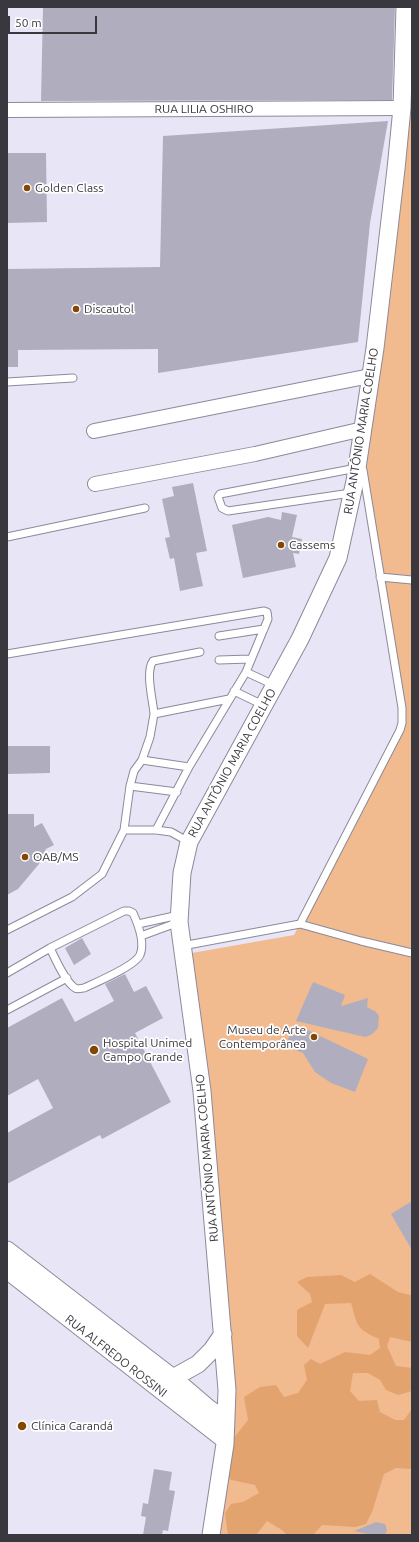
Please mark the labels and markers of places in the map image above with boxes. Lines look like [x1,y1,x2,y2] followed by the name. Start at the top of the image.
[35,181,103,195] place label: Golden Class
[22,183,32,193] marker: Golden Class
[84,302,134,316] place label: Discautol
[71,304,81,314] marker: Discautol
[289,538,335,552] place label: Cassems
[276,540,286,550] marker: Cassems
[33,850,79,864] place label: OAB/MS
[20,852,30,862] marker: OAB/MS
[219,1023,306,1051] place label: Museu de Arte Contemporânea
[309,1032,319,1042] marker: Museu de Arte Contemporânea
[103,1036,192,1064] place label: Hospital Unimed Campo Grande
[88,1044,100,1056] marker: Hospital Unimed Campo Grande
[31,1419,113,1433] place label: Clínica Carandá
[16,1420,28,1432] marker: Clínica Carandá

